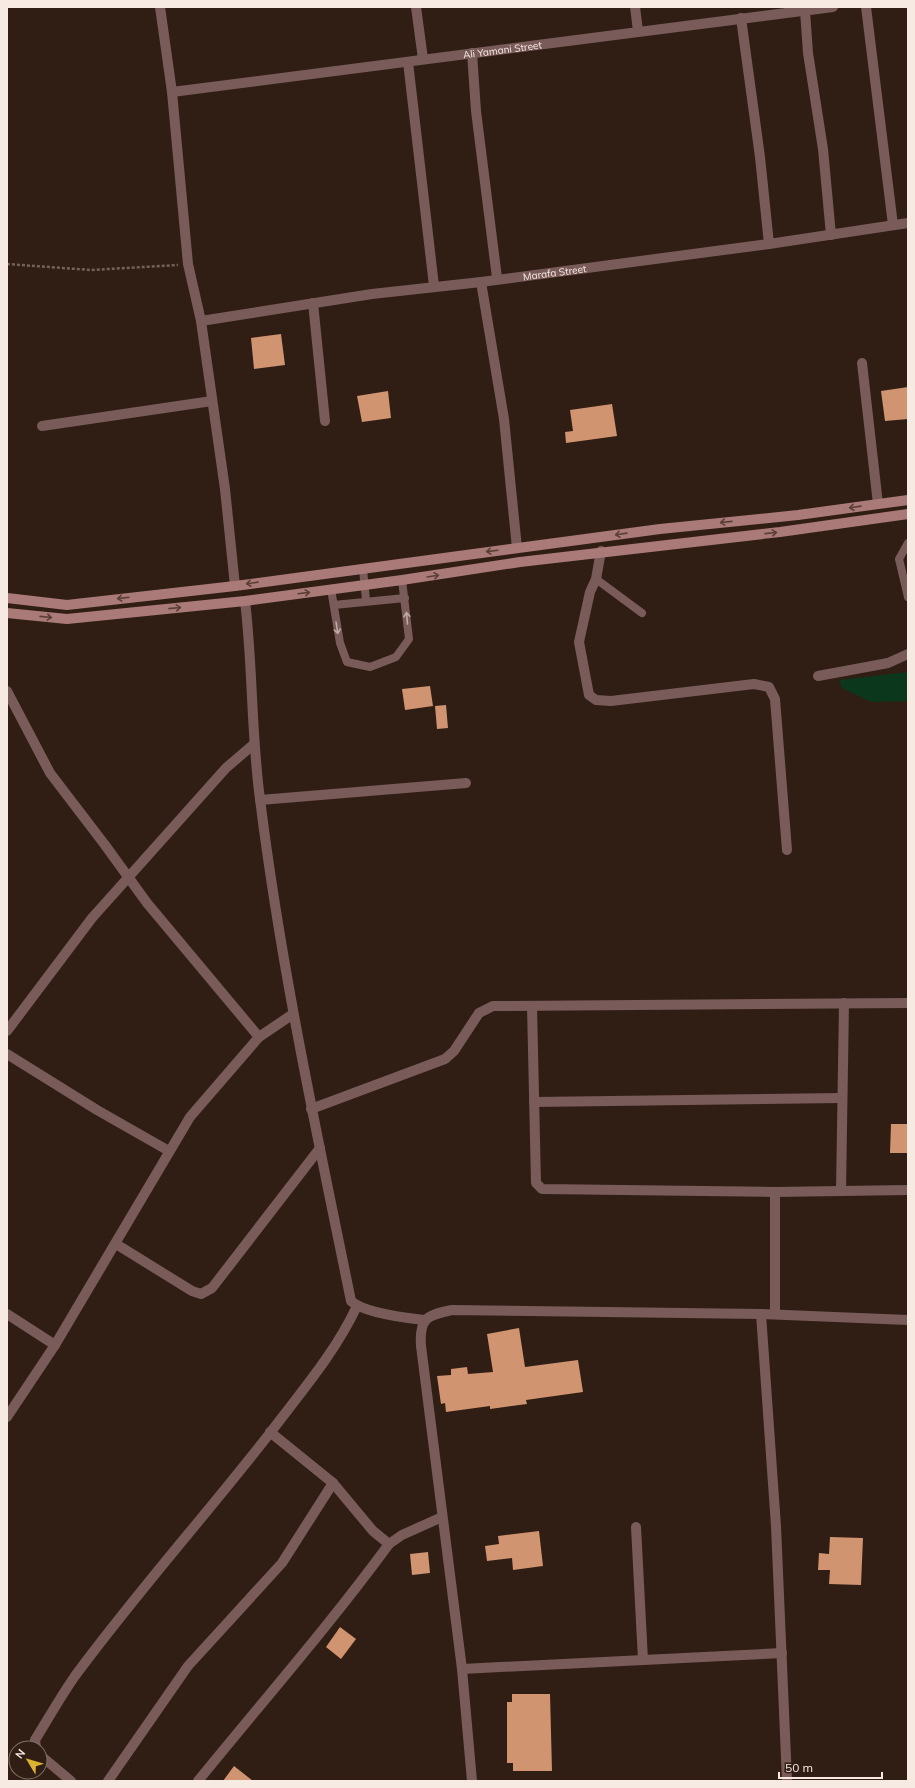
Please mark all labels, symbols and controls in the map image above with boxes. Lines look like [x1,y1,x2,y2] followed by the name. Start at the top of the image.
[462,38,543,61] street label: Ali Yamani Street
[522,262,588,283] street label: Marafa Street
[849,503,862,511] one-way arrow
[720,518,733,526] one-way arrow
[764,529,777,536] one-way arrow
[615,530,628,538] one-way arrow
[486,547,499,555] one-way arrow
[426,571,439,579] one-way arrow
[246,579,259,587] one-way arrow
[297,589,310,597] one-way arrow
[117,594,130,602] one-way arrow
[168,604,181,612] one-way arrow
[404,612,411,625] one-way arrow
[39,613,52,621] one-way arrow
[333,621,341,634] one-way arrow
[8,1740,48,1780] north arrow
[12,1746,28,1761] text: N
[779,1754,882,1780] scale bar
[785,1760,813,1775] text: 50 m

